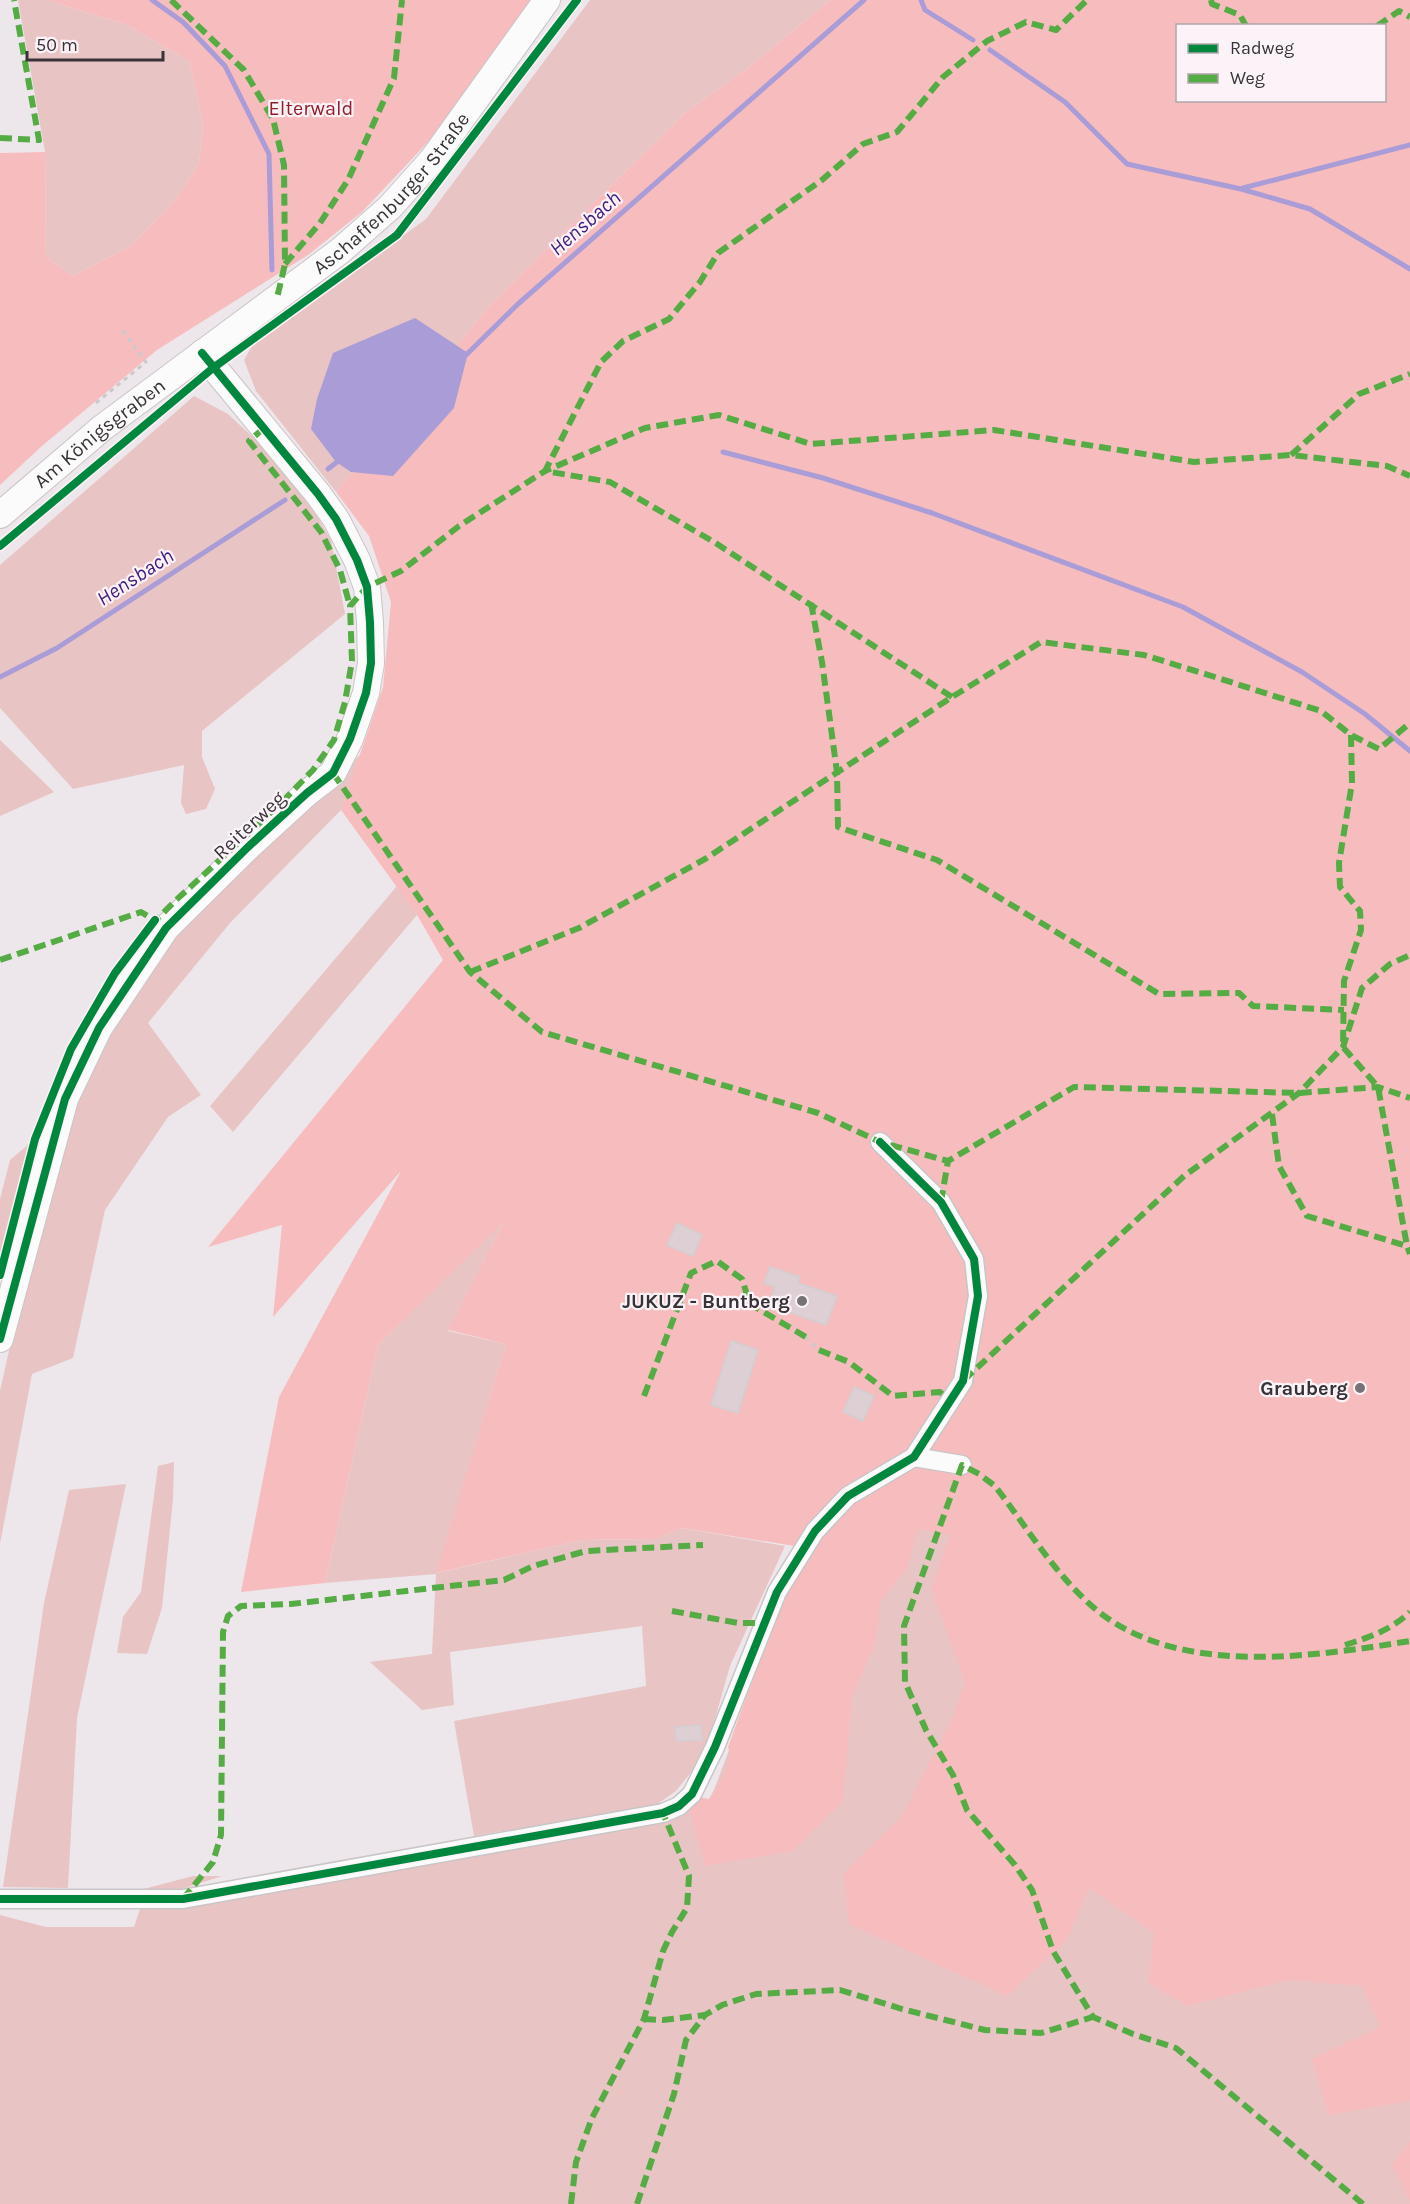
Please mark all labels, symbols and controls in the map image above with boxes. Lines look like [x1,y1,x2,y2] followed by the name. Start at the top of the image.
[27,24,164,62] scale bar
[1176,24,1386,102] legend
[36,34,78,56] text: 50 m
[1230,37,1294,59] text: Radweg
[1230,67,1265,89] text: Weg
[269,97,353,120] park label: Elterwald
[309,108,474,279] street label: Aschaffenburger Straße
[544,186,626,260] water label: Hensbach
[30,374,170,493] street label: Am Königsgraben
[92,543,178,611] water label: Hensbach
[209,786,290,864] street label: Reiterweg
[622,1290,790,1313] place label: JUKUZ - Buntberg
[795,1294,809,1308] marker: JUKUZ - Buntberg
[1260,1377,1348,1400] place label: Grauberg
[1353,1381,1367,1395] marker: Grauberg

